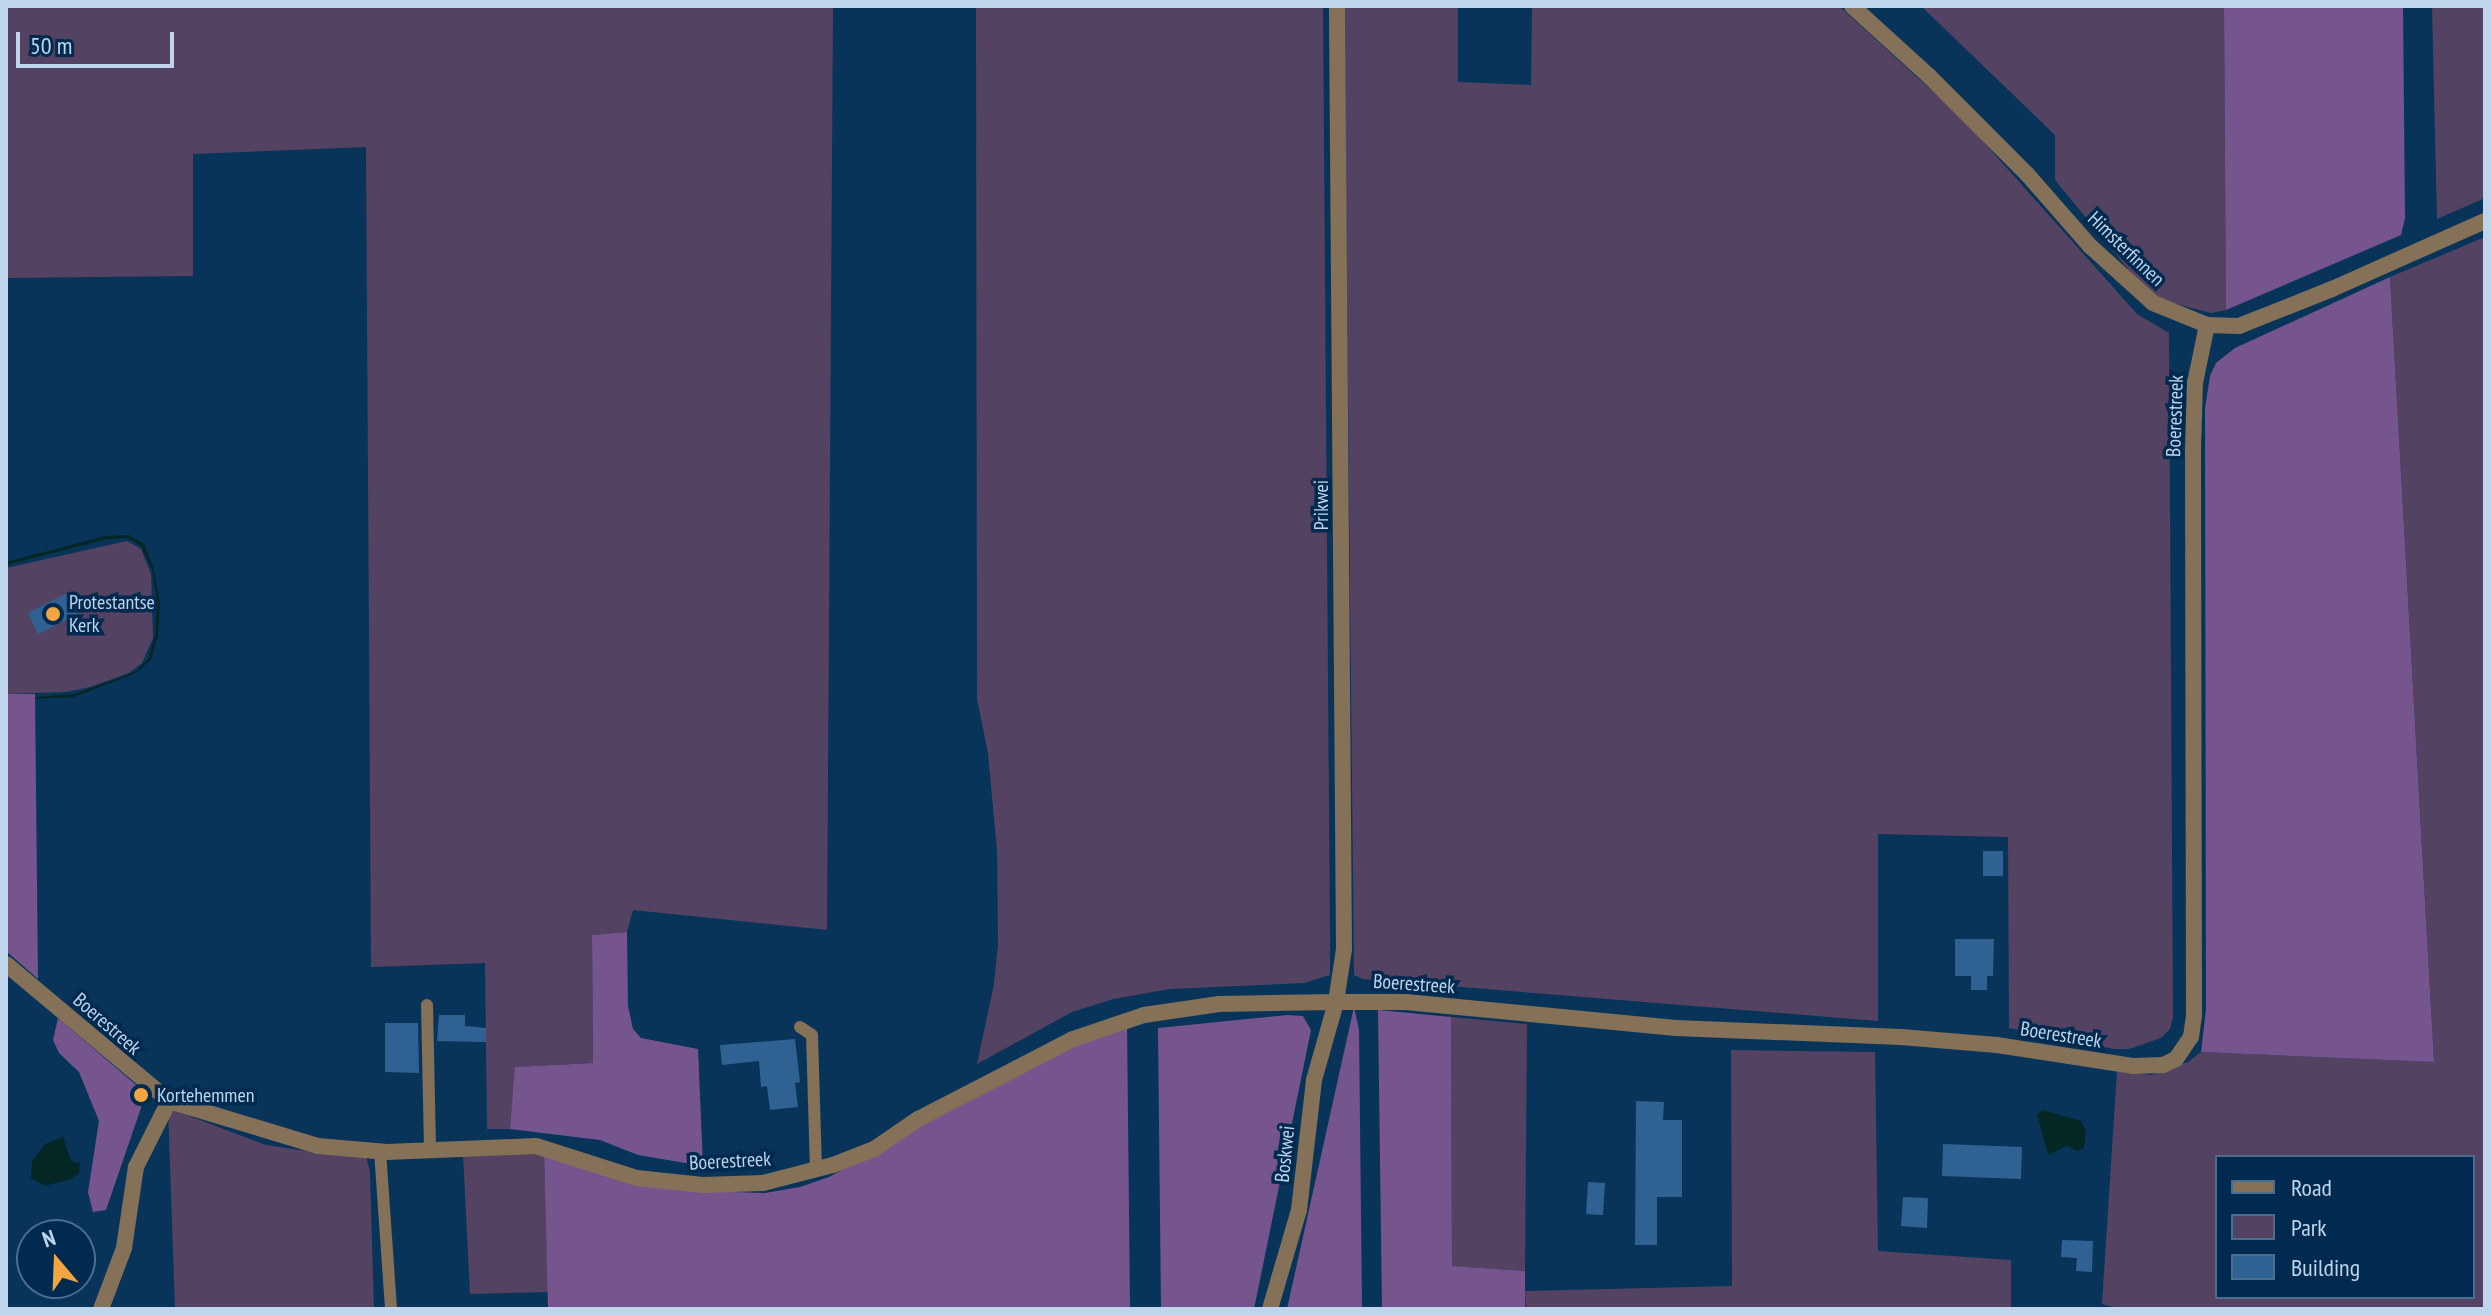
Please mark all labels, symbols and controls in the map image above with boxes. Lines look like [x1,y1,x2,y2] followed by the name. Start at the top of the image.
[20,16,178,66] scale bar
[30,30,72,61] text: 50 m
[2083,207,2169,291] street label: Himsterfinnen
[2162,375,2188,457] street label: Boerestreek
[1309,480,1333,530] street label: Prikwei
[69,590,155,637] place label: Protestantse Kerk
[44,605,62,623] marker: Protestantse Kerk
[1372,969,1456,999] street label: Boerestreek
[68,988,146,1060] street label: Boerestreek
[2019,1017,2103,1053] street label: Boerestreek
[157,1083,254,1107] place label: Kortehemmen
[132,1086,150,1104] marker: Kortehemmen
[1270,1125,1300,1183] street label: Boskwei
[688,1147,772,1175] street label: Boerestreek
[2215,1155,2475,1299] legend
[2291,1172,2332,1203] text: Road
[2291,1212,2327,1243] text: Park
[16,1219,96,1299] north arrow
[39,1223,59,1253] text: N
[2291,1252,2360,1283] text: Building

